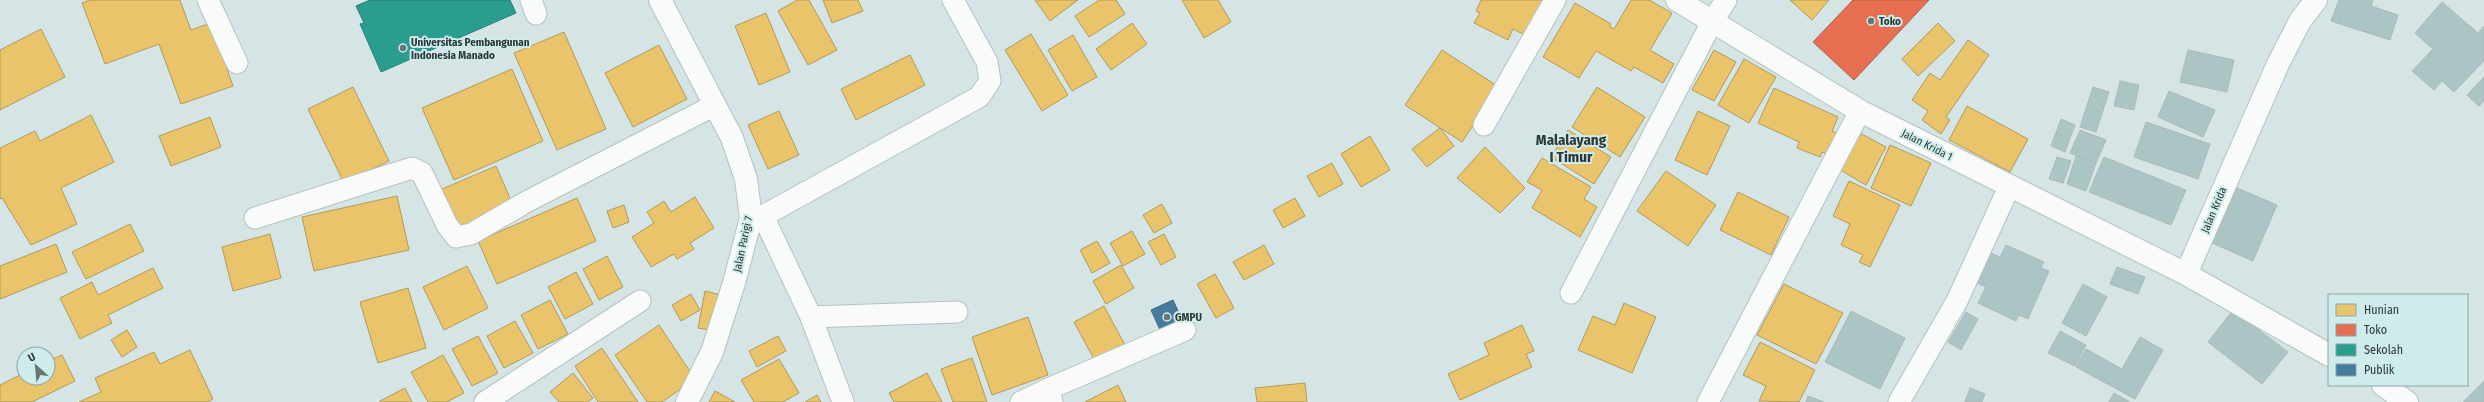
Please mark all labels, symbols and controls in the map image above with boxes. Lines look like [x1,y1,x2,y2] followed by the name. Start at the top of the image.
[1879,15,1901,28] place label: Toko
[1866,16,1876,26] marker: Toko
[411,36,530,62] place label: Universitas Pembangunan Indonesia Manado
[398,43,408,53] marker: Universitas Pembangunan Indonesia Manado
[1899,127,1955,163] street label: Jalan Krida 1
[1536,131,1607,166] district label: Malalayang I Timur
[2199,185,2229,235] street label: Jalan Krida
[731,214,755,273] street label: Jalan Parigi 7
[2328,294,2468,386] legend
[2364,303,2399,317] text: Hunian
[1175,311,1202,324] place label: GMPU
[1162,312,1172,322] marker: GMPU
[2364,323,2387,337] text: Toko
[2364,343,2403,357] text: Sekolah
[16,346,56,386] north arrow
[26,350,38,365] text: U
[2364,363,2395,377] text: Publik

